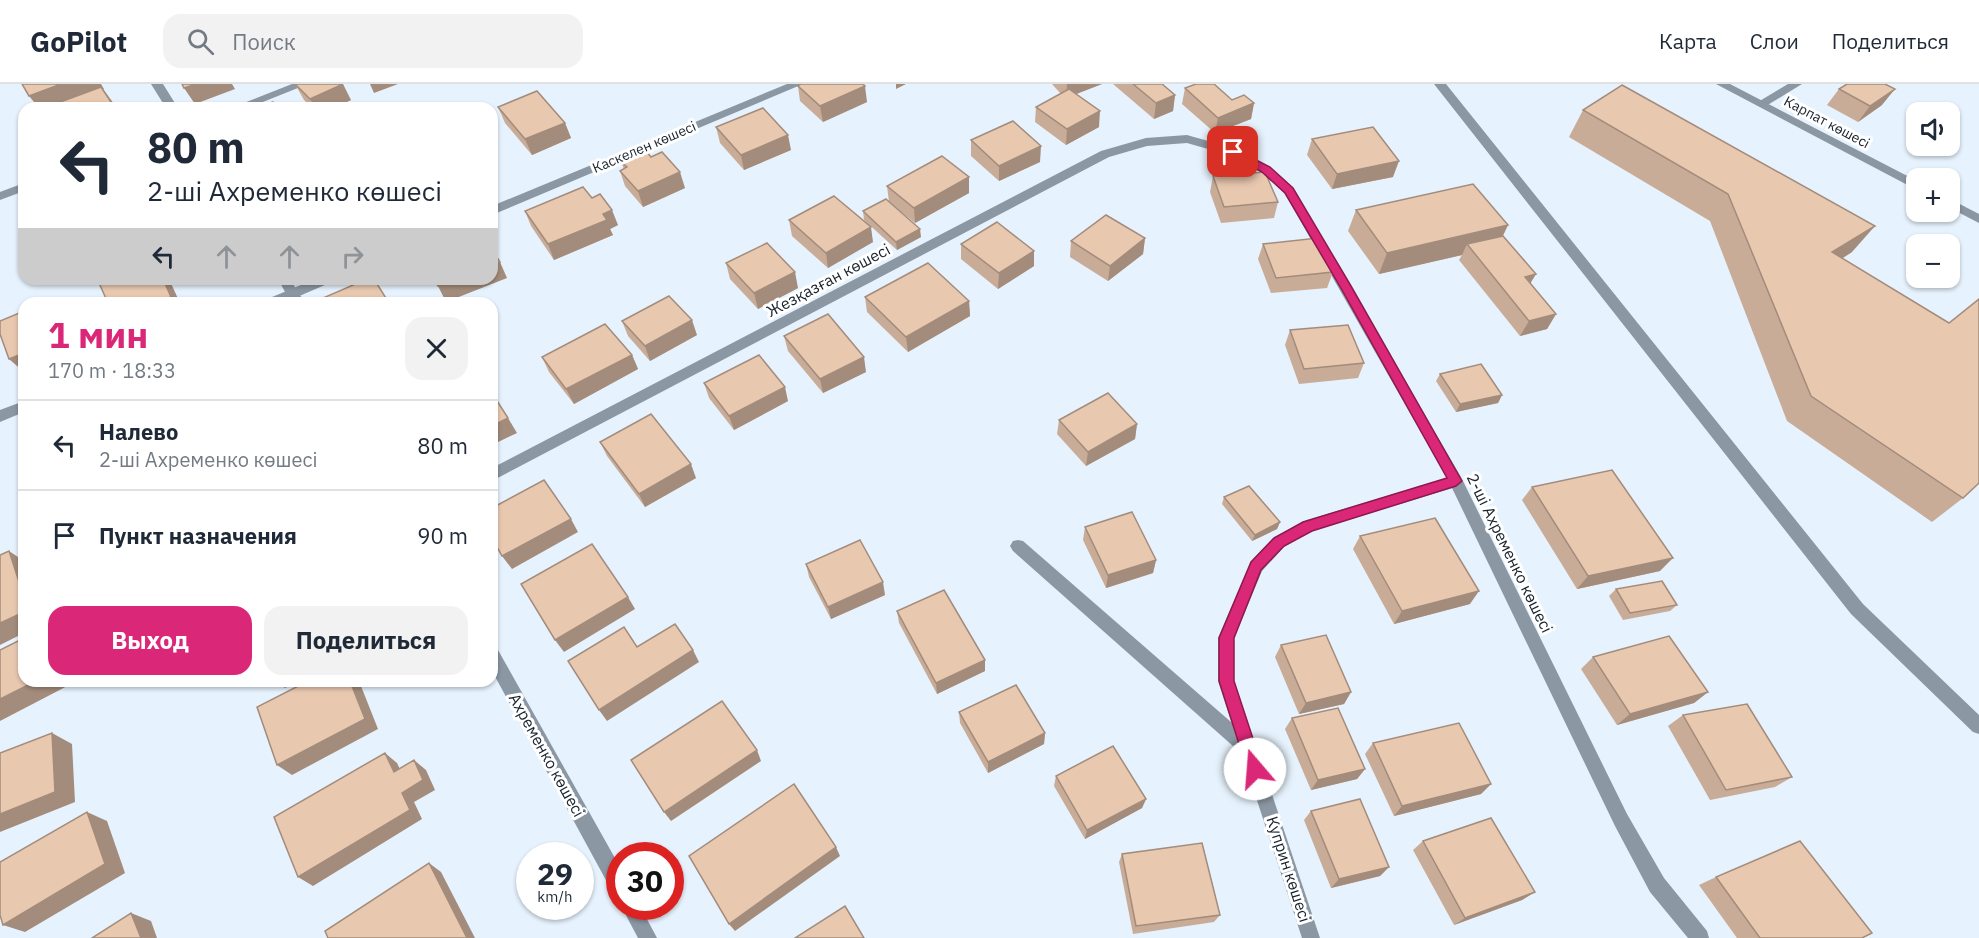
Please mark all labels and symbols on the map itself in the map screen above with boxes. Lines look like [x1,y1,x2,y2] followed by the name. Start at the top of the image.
[1781,92,1873,152] street label: Карпат көшесі
[590,117,698,177] street label: Каскелен көшесі
[1207,126,1258,177] pin
[763,239,893,321] street label: Жезқазған көшесі
[1463,470,1557,636] street label: 2-ші Ахременко көшесі
[505,690,589,820] street label: Ахременко көшесі
[1223,737,1287,801] position arrow
[1262,813,1316,925] street label: Куприн көшесі
[606,842,684,920] speed limit sign: 30

